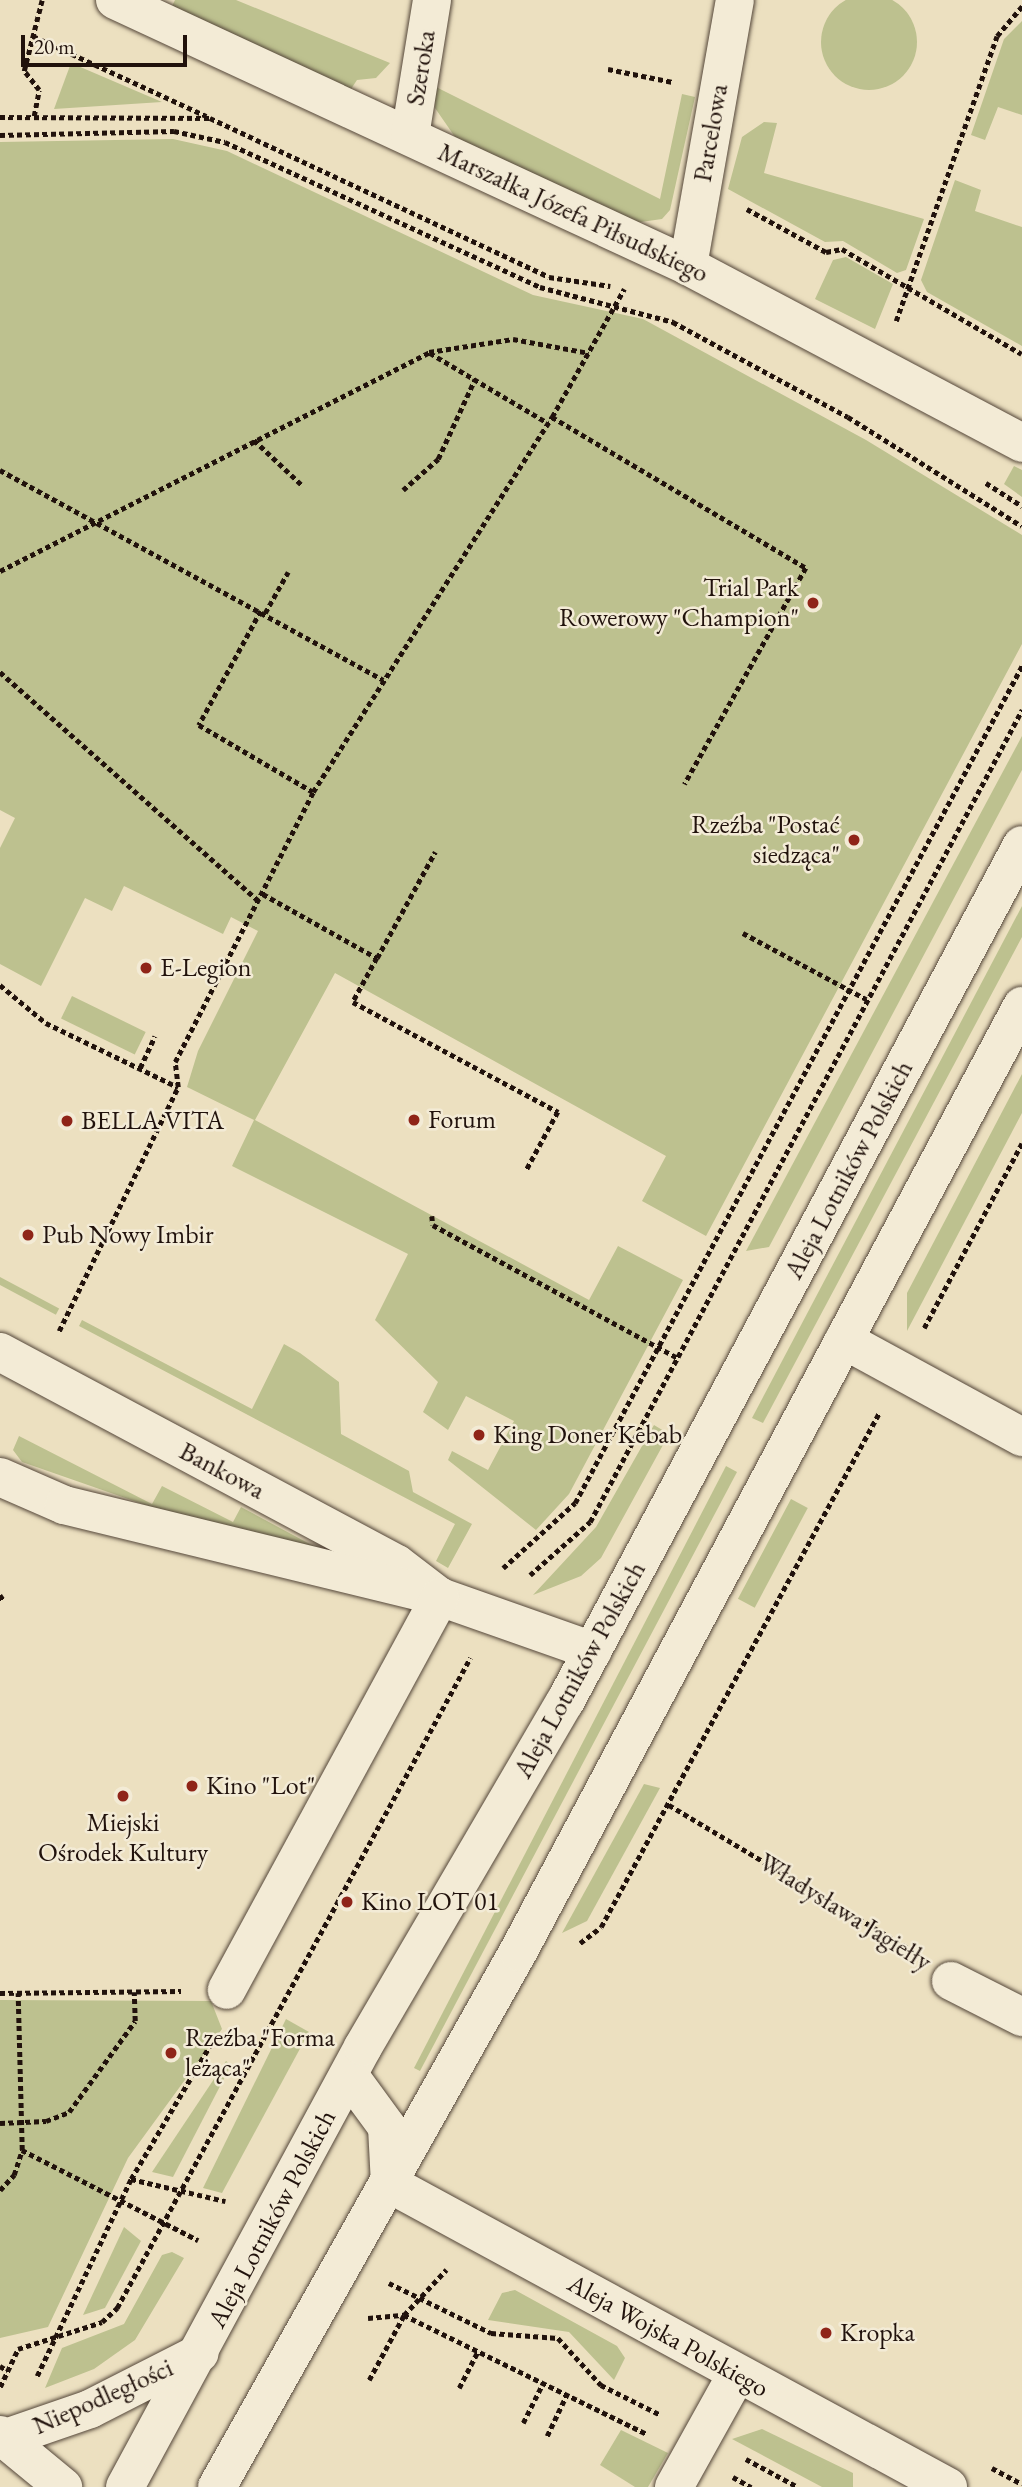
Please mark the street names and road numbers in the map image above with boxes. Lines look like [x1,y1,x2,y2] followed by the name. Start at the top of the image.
[400,28,442,108] street label: Szeroka
[687,82,735,184] street label: Parcelowa
[433,137,713,289] street label: Marszałka Józefa Piłsudskiego
[778,1056,920,1284] street label: Aleja Lotników Polskich
[174,1436,270,1506] street label: Bankowa
[508,1556,652,1784] street label: Aleja Lotników Polskich
[753,1846,937,1978] street label: Władysława Jagiełły
[201,2105,343,2333] street label: Aleja Lotników Polskich
[562,2268,774,2404] street label: Aleja Wojska Polskiego
[28,2352,178,2442] street label: Niepodległości

